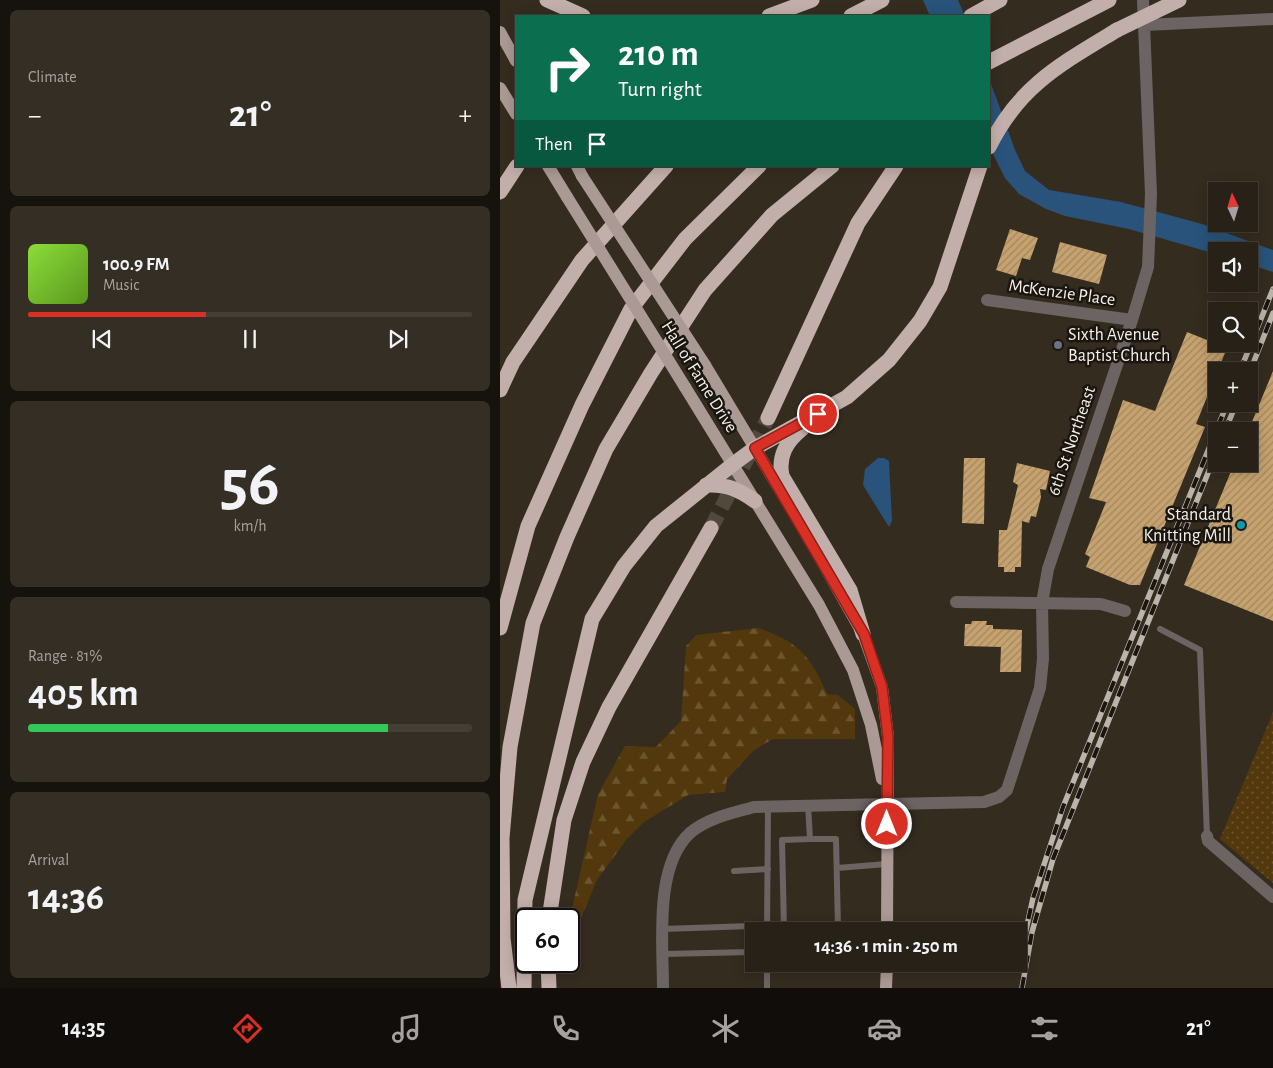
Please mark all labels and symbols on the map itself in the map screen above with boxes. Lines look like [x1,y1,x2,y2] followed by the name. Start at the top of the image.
[1208,182,1258,232] north arrow
[1007,277,1117,309] street label: McKenzie Place
[658,318,740,436] street label: Hall of Fame Drive
[1068,326,1170,365] place label: Sixth Avenue Baptist Church
[1052,339,1064,351] marker: Sixth Avenue Baptist Church
[1045,384,1099,498] street label: 6th St Northeast
[797,393,839,435] pin
[1143,506,1231,545] place label: Standard Knitting Mill
[1235,519,1247,531] marker: Standard Knitting Mill
[860,797,912,849] position arrow
[515,908,580,973] speed limit sign: 60

